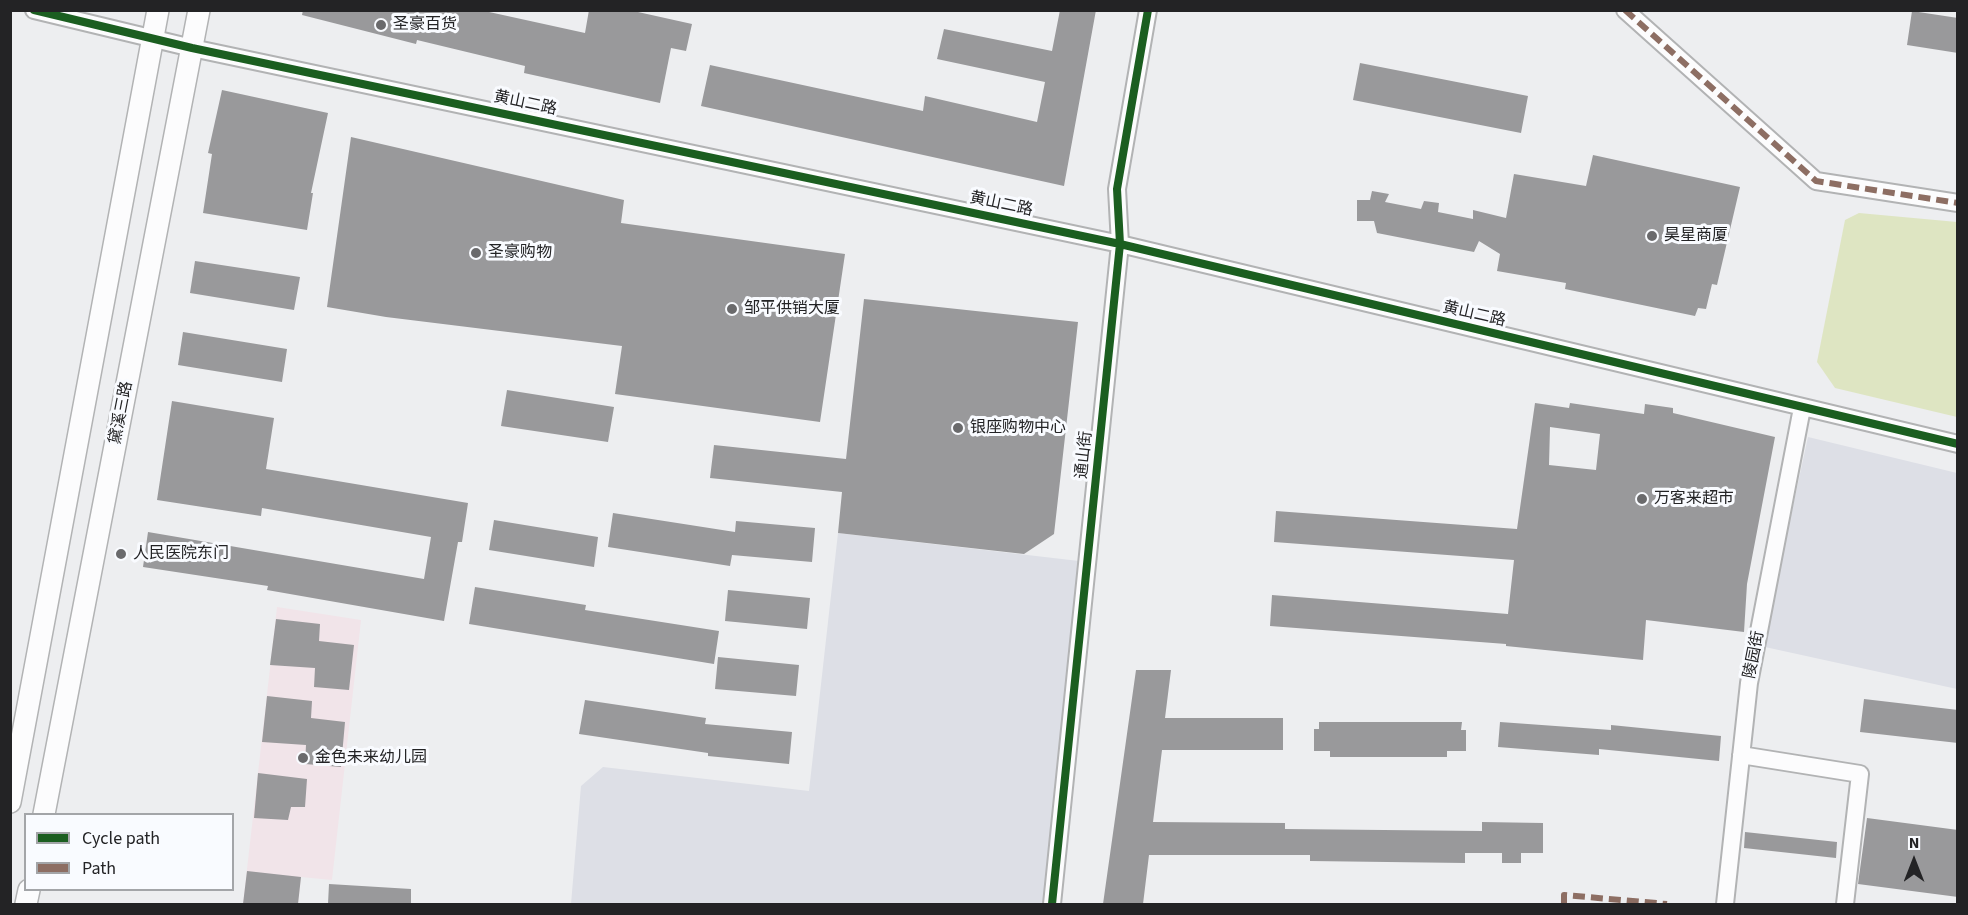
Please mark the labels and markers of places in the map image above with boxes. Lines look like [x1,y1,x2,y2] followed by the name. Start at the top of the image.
[393,15,457,35] place label: 圣豪百货
[374,18,388,32] marker: 圣豪百货
[1664,226,1728,246] place label: 昊星商厦
[1645,229,1659,243] marker: 昊星商厦
[488,243,552,263] place label: 圣豪购物
[469,246,483,260] marker: 圣豪购物
[744,299,840,319] place label: 邹平供销大厦
[725,302,739,316] marker: 邹平供销大厦
[970,418,1066,438] place label: 银座购物中心
[951,421,965,435] marker: 银座购物中心
[1654,489,1734,509] place label: 万客来超市
[1635,492,1649,506] marker: 万客来超市
[133,544,229,564] place label: 人民医院东门
[114,547,128,561] marker: 人民医院东门
[315,748,427,768] place label: 金色未来幼儿园
[296,751,310,765] marker: 金色未来幼儿园

